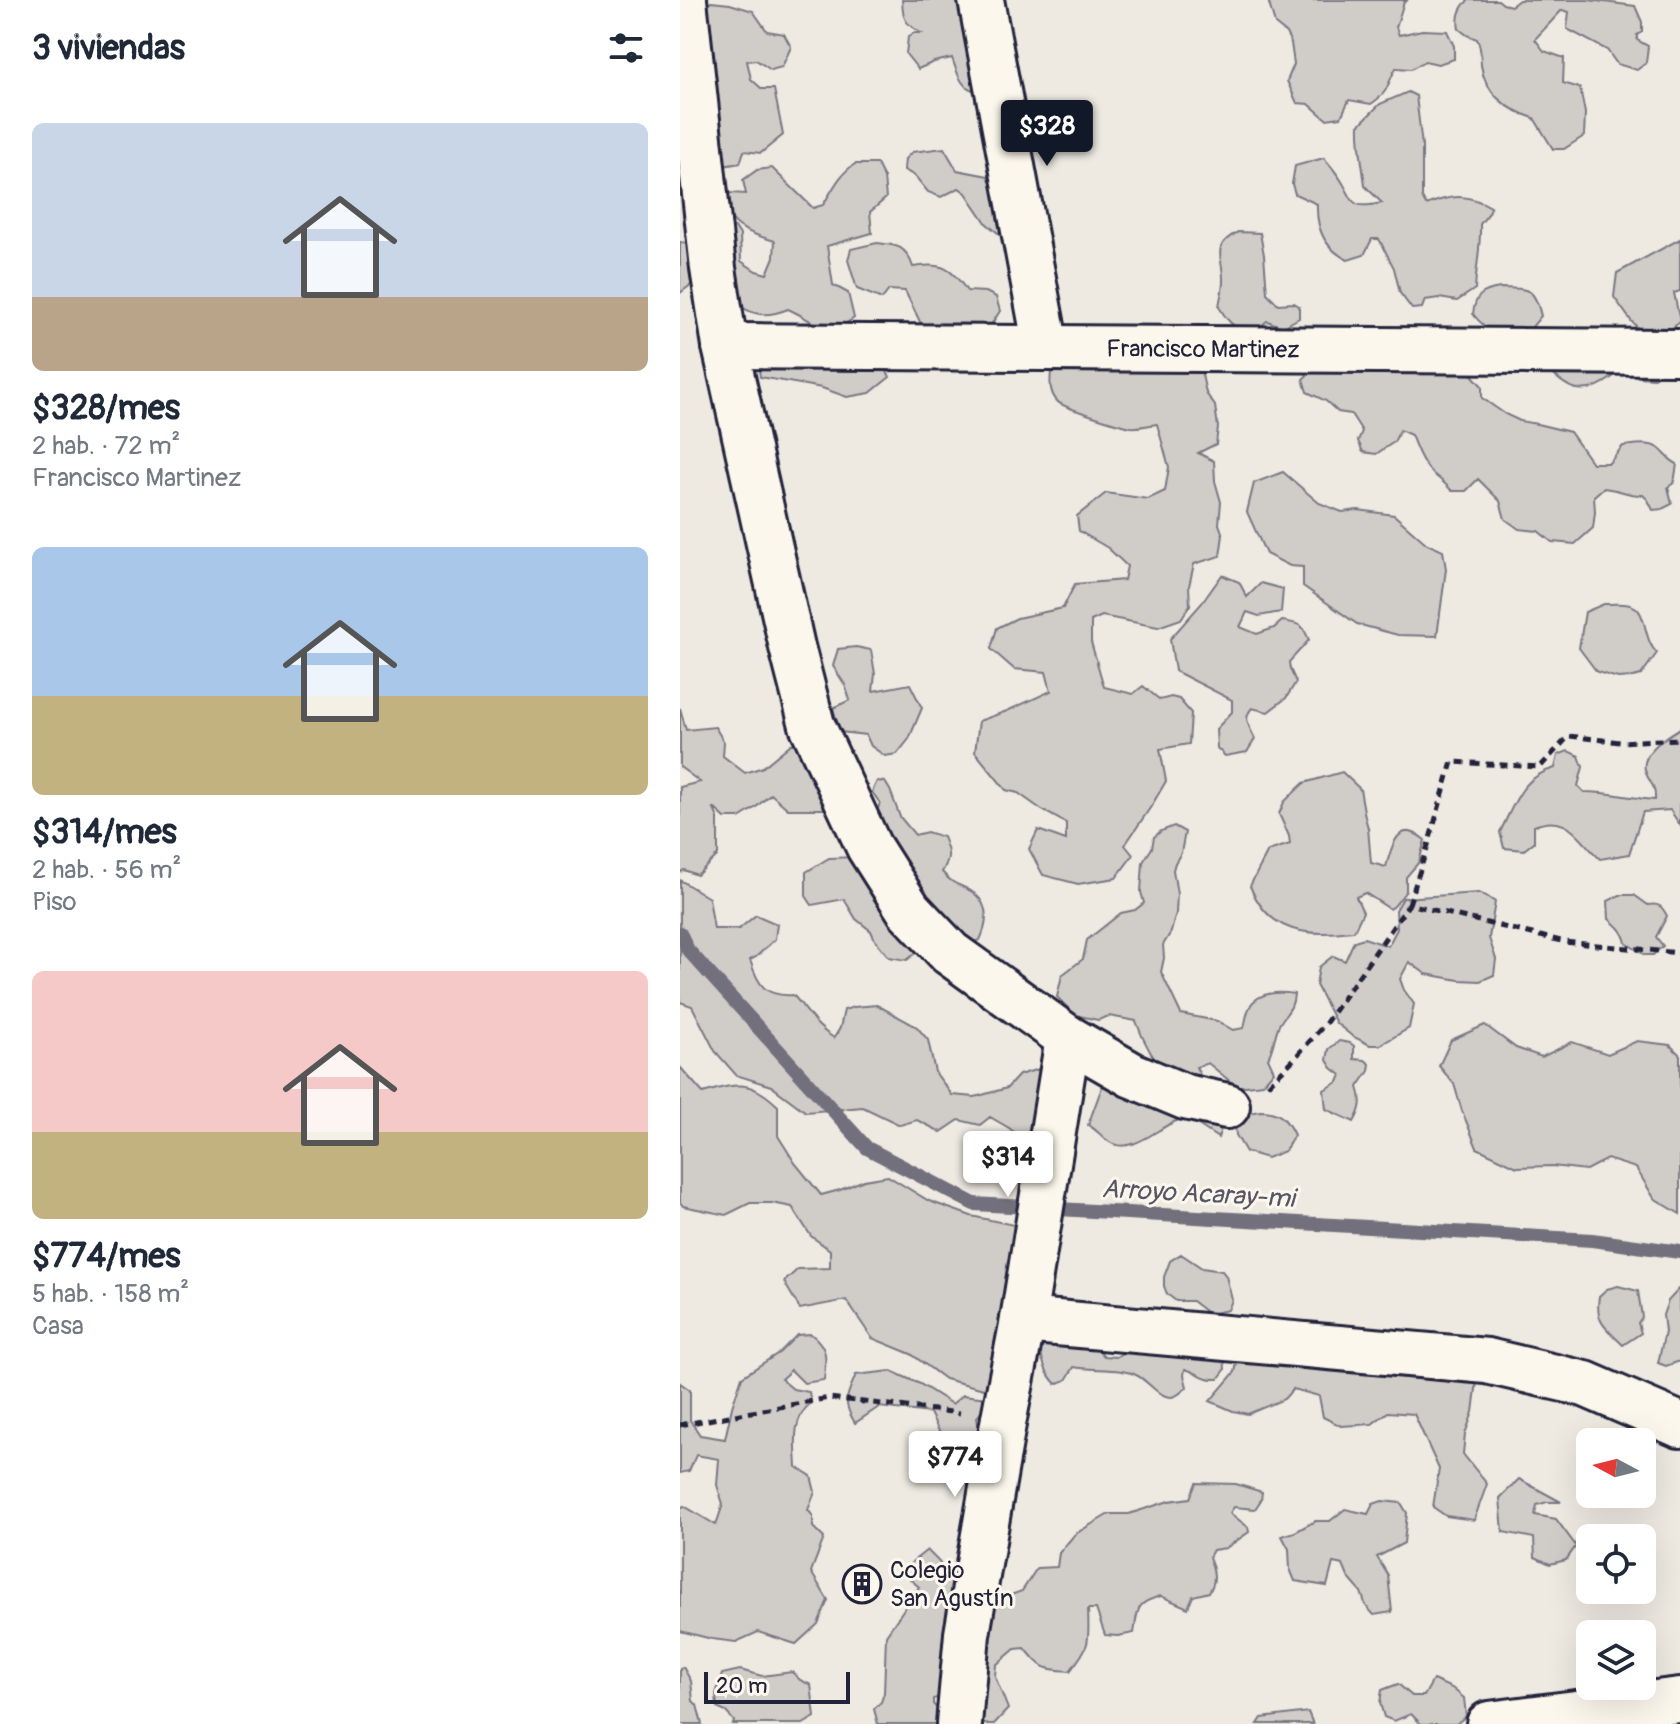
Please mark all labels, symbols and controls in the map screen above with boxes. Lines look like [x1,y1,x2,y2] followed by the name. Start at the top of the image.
[604,26,648,70] icon: filters
[32,27,185,70] text: 3 viviendas
[1000,100,1094,168] pin: $328
[1019,110,1075,142] text: $328
[268,175,412,319] icon: home
[1106,334,1300,365] street label: Francisco Martinez
[32,387,180,430] text: $328/mes
[32,430,181,462] text: 2 hab. · 72 m²
[32,462,241,494] text: Francisco Martinez
[268,599,412,743] icon: home
[32,811,177,854] text: $314/mes
[32,854,181,886] text: 2 hab. · 56 m²
[32,886,77,918] text: Piso
[268,1023,412,1167] icon: home
[961,1131,1055,1199] pin: $314
[981,1141,1035,1173] text: $314
[1101,1173,1300,1215] water label: Arroyo Acaray-mi
[32,1235,180,1278] text: $774/mes
[32,1278,189,1310] text: 5 hab. · 158 m²
[32,1310,84,1342] text: Casa
[1576,1428,1656,1508] north arrow
[1576,1428,1656,1700] map controls
[908,1431,1002,1499] pin: $774
[927,1441,983,1473] text: $774
[1576,1524,1656,1604] button: locate
[890,1556,1014,1613] place label: Colegio San Agustín
[841,1563,883,1605] building icon: Colegio San Agustín
[1576,1620,1656,1700] button: layers
[704,1668,850,1704] scale bar
[716,1672,768,1700] text: 20 m

